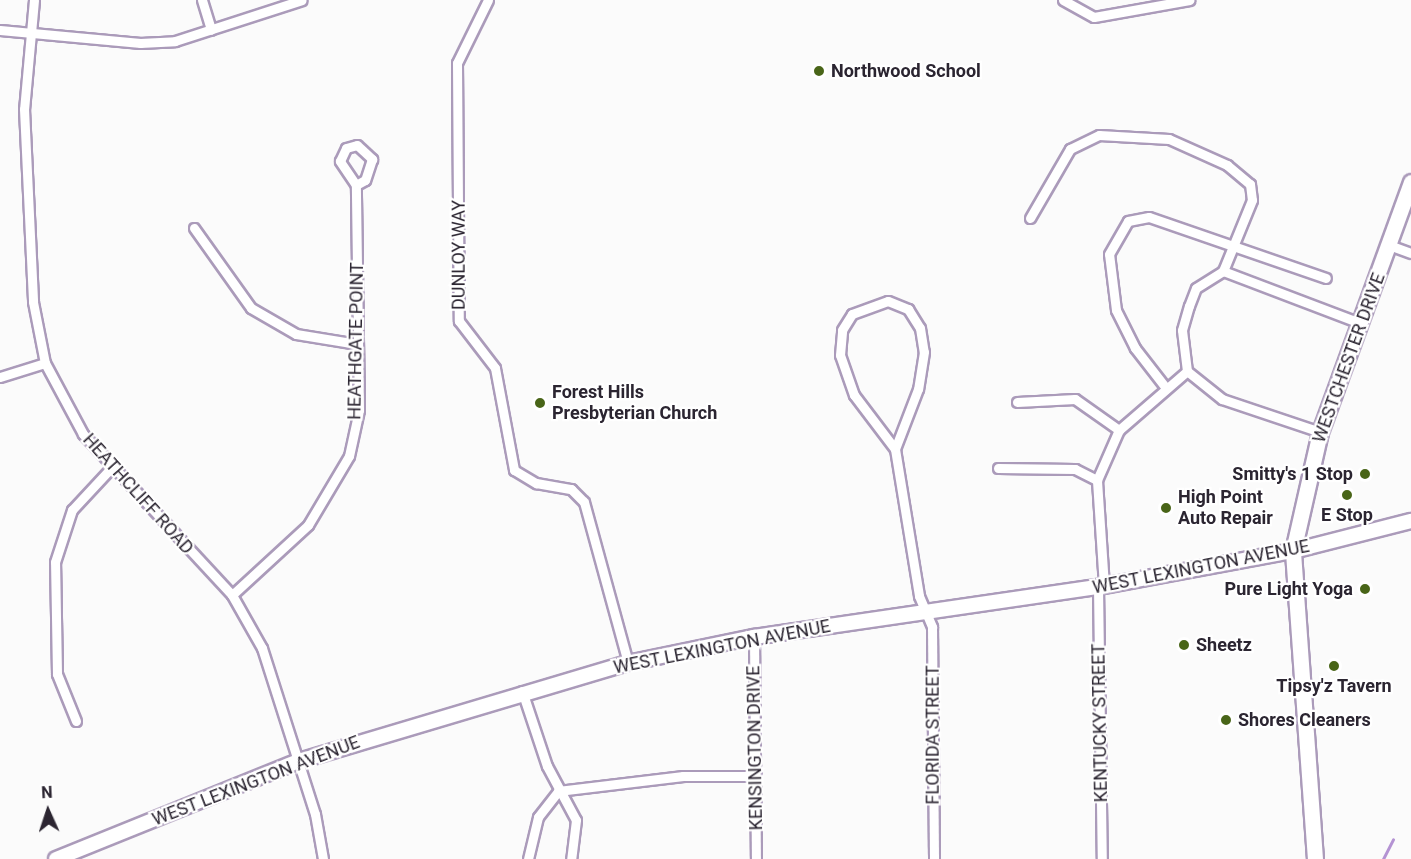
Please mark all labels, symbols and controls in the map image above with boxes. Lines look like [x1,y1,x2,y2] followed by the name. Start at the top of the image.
[831,60,981,82] place label: Northwood School
[812,64,826,78] marker: Northwood School
[448,200,470,310] street label: DUNLOY WAY
[344,262,368,420] street label: HEATHGATE POINT
[1308,270,1390,446] street label: WESTCHESTER DRIVE
[552,382,717,424] place label: Forest Hills Presbyterian Church
[533,396,547,410] marker: Forest Hills Presbyterian Church
[78,429,198,559] street label: HEATHCLIFF ROAD
[1232,463,1353,485] place label: Smitty's 1 Stop
[1358,467,1372,481] marker: Smitty's 1 Stop
[1178,487,1273,530] place label: High Point Auto Repair
[1340,488,1354,502] marker: E Stop
[1159,501,1173,515] marker: High Point Auto Repair
[1321,504,1373,526] place label: E Stop
[1091,535,1311,599] street label: WEST LEXINGTON AVENUE
[1225,578,1353,600] place label: Pure Light Yoga
[1358,582,1372,596] marker: Pure Light Yoga
[612,615,832,679] street label: WEST LEXINGTON AVENUE
[1196,634,1252,656] place label: Sheetz
[1177,638,1191,652] marker: Sheetz
[1088,643,1112,803] street label: KENTUCKY STREET
[1327,659,1341,673] marker: Tipsy'z Tavern
[743,665,767,831] street label: KENSINGTON DRIVE
[922,665,944,805] street label: FLORIDA STREET
[1276,675,1392,697] place label: Tipsy'z Tavern
[1238,709,1371,731] place label: Shores Cleaners
[1219,713,1233,727] marker: Shores Cleaners
[149,731,363,831] street label: WEST LEXINGTON AVENUE
[18,781,78,841] north arrow
[41,783,53,802] text: N

